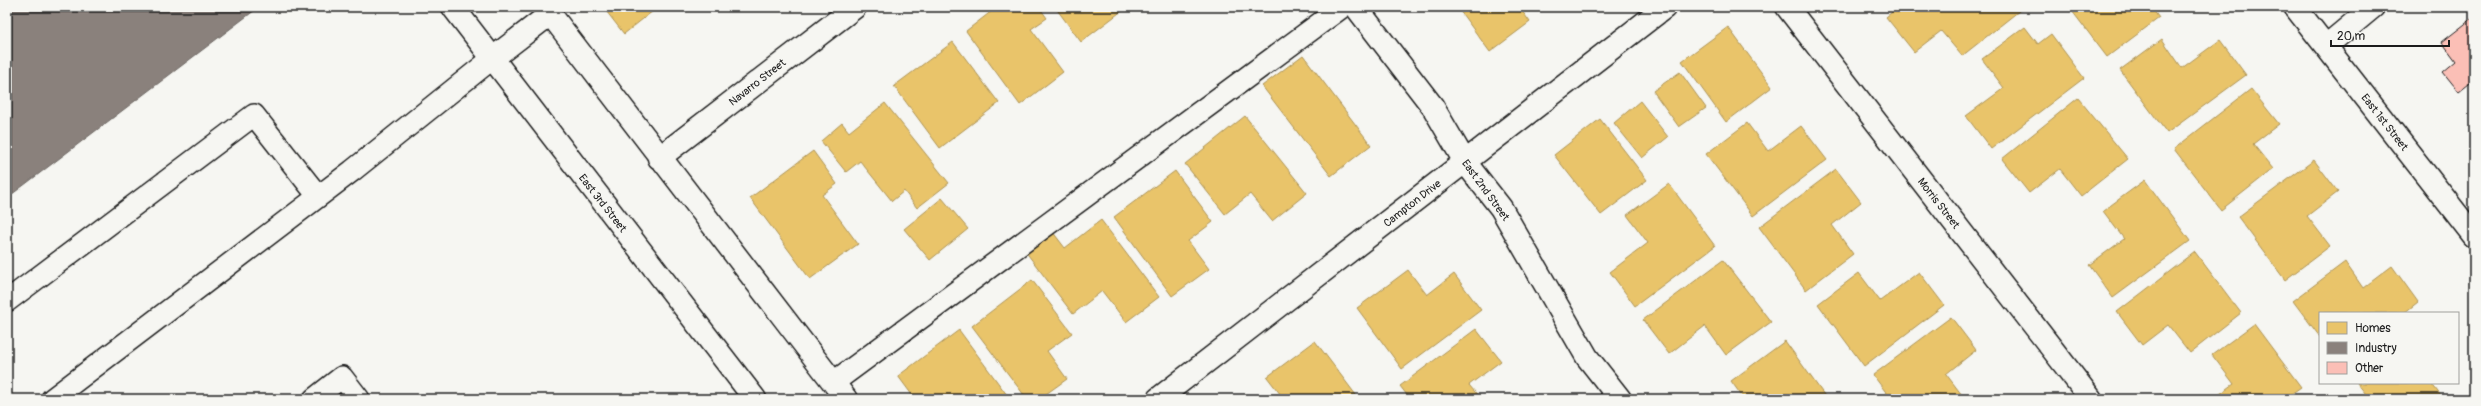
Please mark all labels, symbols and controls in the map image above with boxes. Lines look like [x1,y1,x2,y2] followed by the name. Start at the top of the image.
[2331,22,2449,48] scale bar
[2337,29,2366,44] text: 20 m
[726,56,789,109] street label: Navarro Street
[2358,91,2411,154] street label: East 1st Street
[1459,157,1513,224] street label: East 2nd Street
[576,172,630,235] street label: East 3rd Street
[1915,175,1963,232] street label: Morris Street
[1381,177,1444,230] street label: Campton Drive
[2319,312,2459,384] legend
[2355,321,2391,336] text: Homes
[2355,341,2397,356] text: Industry
[2355,361,2384,376] text: Other

